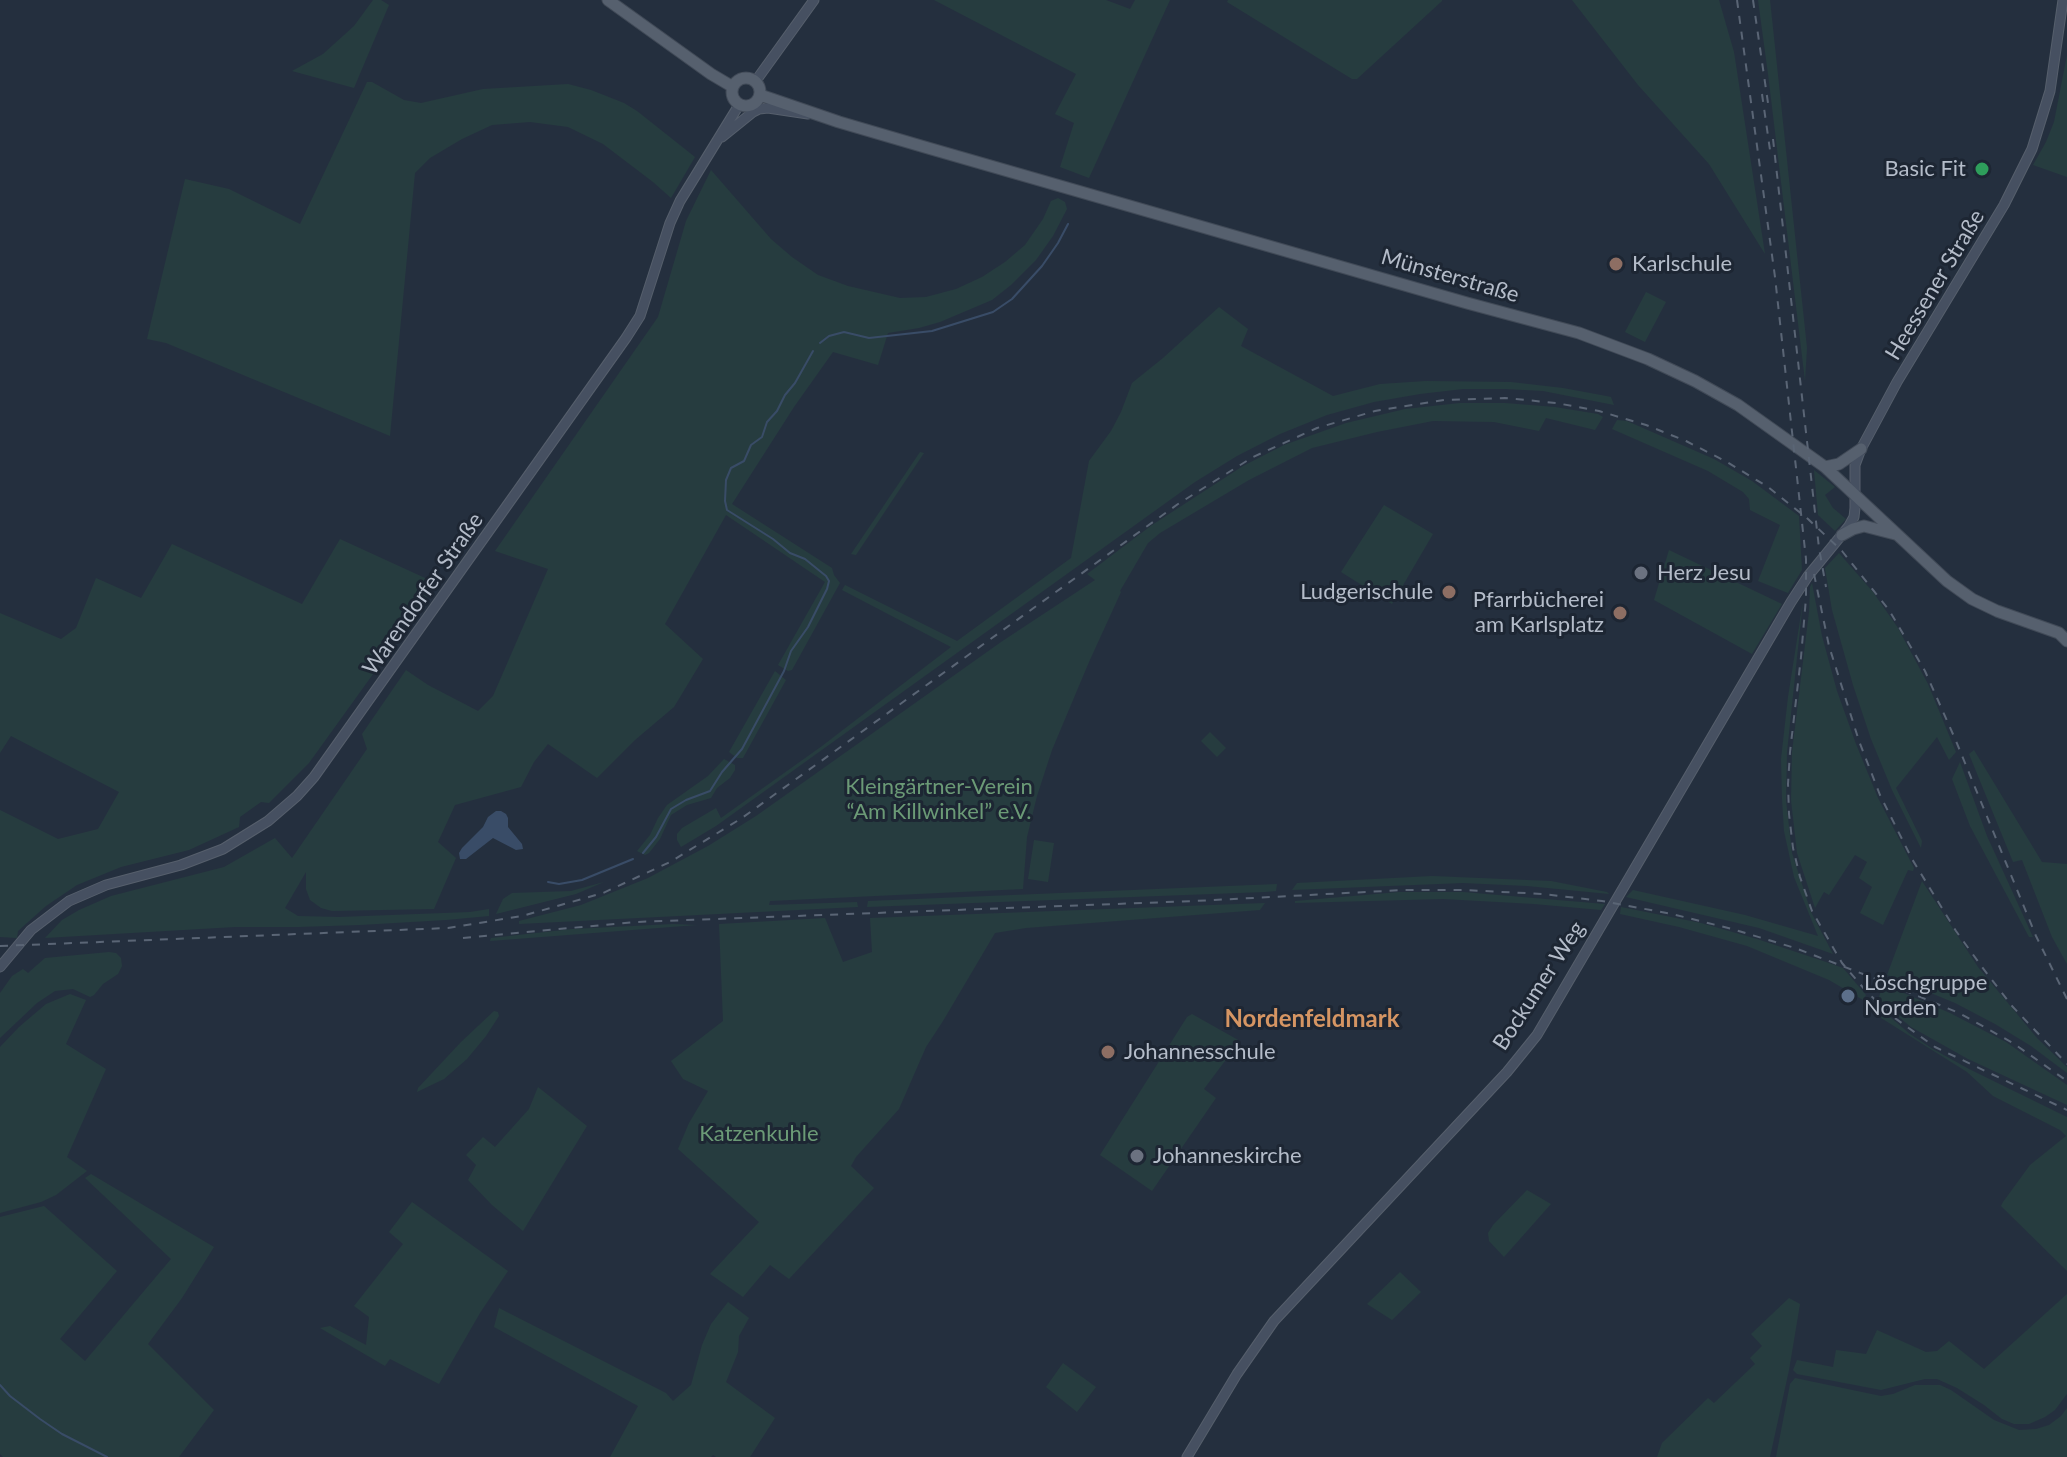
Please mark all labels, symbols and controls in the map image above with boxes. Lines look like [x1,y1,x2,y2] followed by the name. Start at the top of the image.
[1885,156,1966,182] place label: Basic Fit
[1973,160,1991,178] marker: Basic Fit
[1880,205,1990,365] street label: Heessener Straße
[1378,244,1522,308] street label: Münsterstraße
[1632,251,1732,277] place label: Karlschule
[1607,255,1625,273] marker: Karlschule
[357,508,489,680] street label: Warendorfer Straße
[1657,560,1751,586] place label: Herz Jesu
[1632,564,1650,582] marker: Herz Jesu
[1300,579,1433,605] place label: Ludgerischule
[1440,583,1458,601] marker: Ludgerischule
[1473,587,1604,638] place label: Pfarrbücherei am Karlsplatz
[1611,604,1629,622] marker: Pfarrbücherei am Karlsplatz
[845,774,1033,826] park label: Kleingärtner-Verein “Am Killwinkel” e.V.
[1488,917,1590,1055] street label: Bockumer Weg
[1864,970,1987,1022] place label: Löschgruppe Norden
[1839,987,1857,1005] marker: Löschgruppe Norden
[1224,1005,1400,1033] district label: Nordenfeldmark
[1124,1039,1276,1065] place label: Johannesschule
[1099,1043,1117,1061] marker: Johannesschule
[699,1121,819,1147] park label: Katzenkuhle
[1153,1143,1302,1169] place label: Johanneskirche
[1128,1147,1146,1165] marker: Johanneskirche

